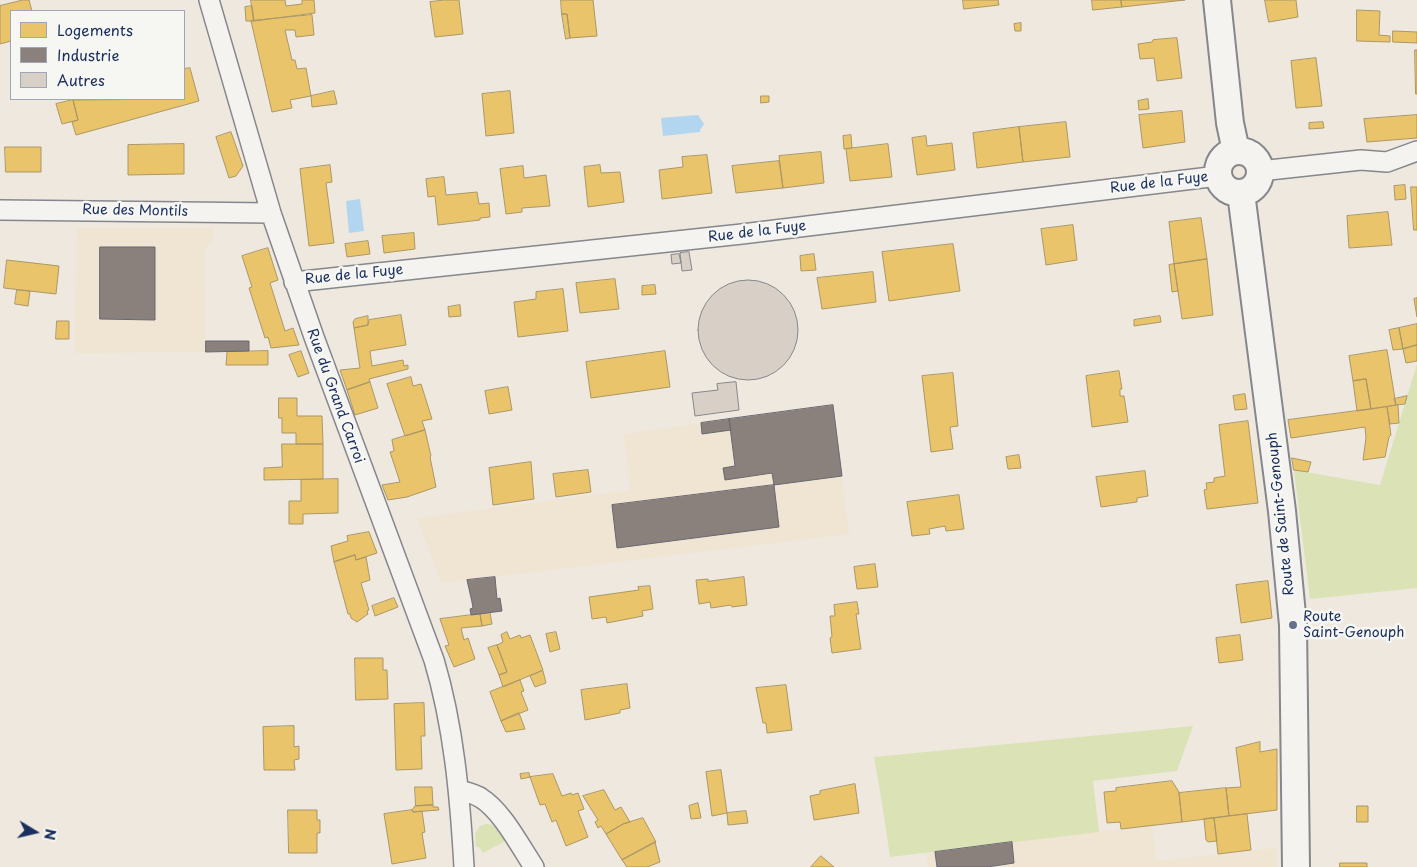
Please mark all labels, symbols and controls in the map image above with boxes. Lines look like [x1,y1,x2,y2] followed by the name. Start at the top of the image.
[10,10,185,100] legend
[57,18,133,41] text: Logements
[57,43,119,66] text: Industrie
[57,68,105,91] text: Autres
[1109,169,1209,197] street label: Rue de la Fuye
[82,202,188,220] street label: Rue des Montils
[707,218,807,246] street label: Rue de la Fuye
[304,261,404,289] street label: Rue de la Fuye
[303,326,367,466] street label: Rue du Grand Carroi
[1264,431,1298,597] street label: Route de Saint-Genouph
[1303,609,1404,642] place label: Route Saint-Genouph
[1287,619,1299,631] marker: Route Saint-Genouph
[10,807,60,857] north arrow
[39,827,62,842] text: N

